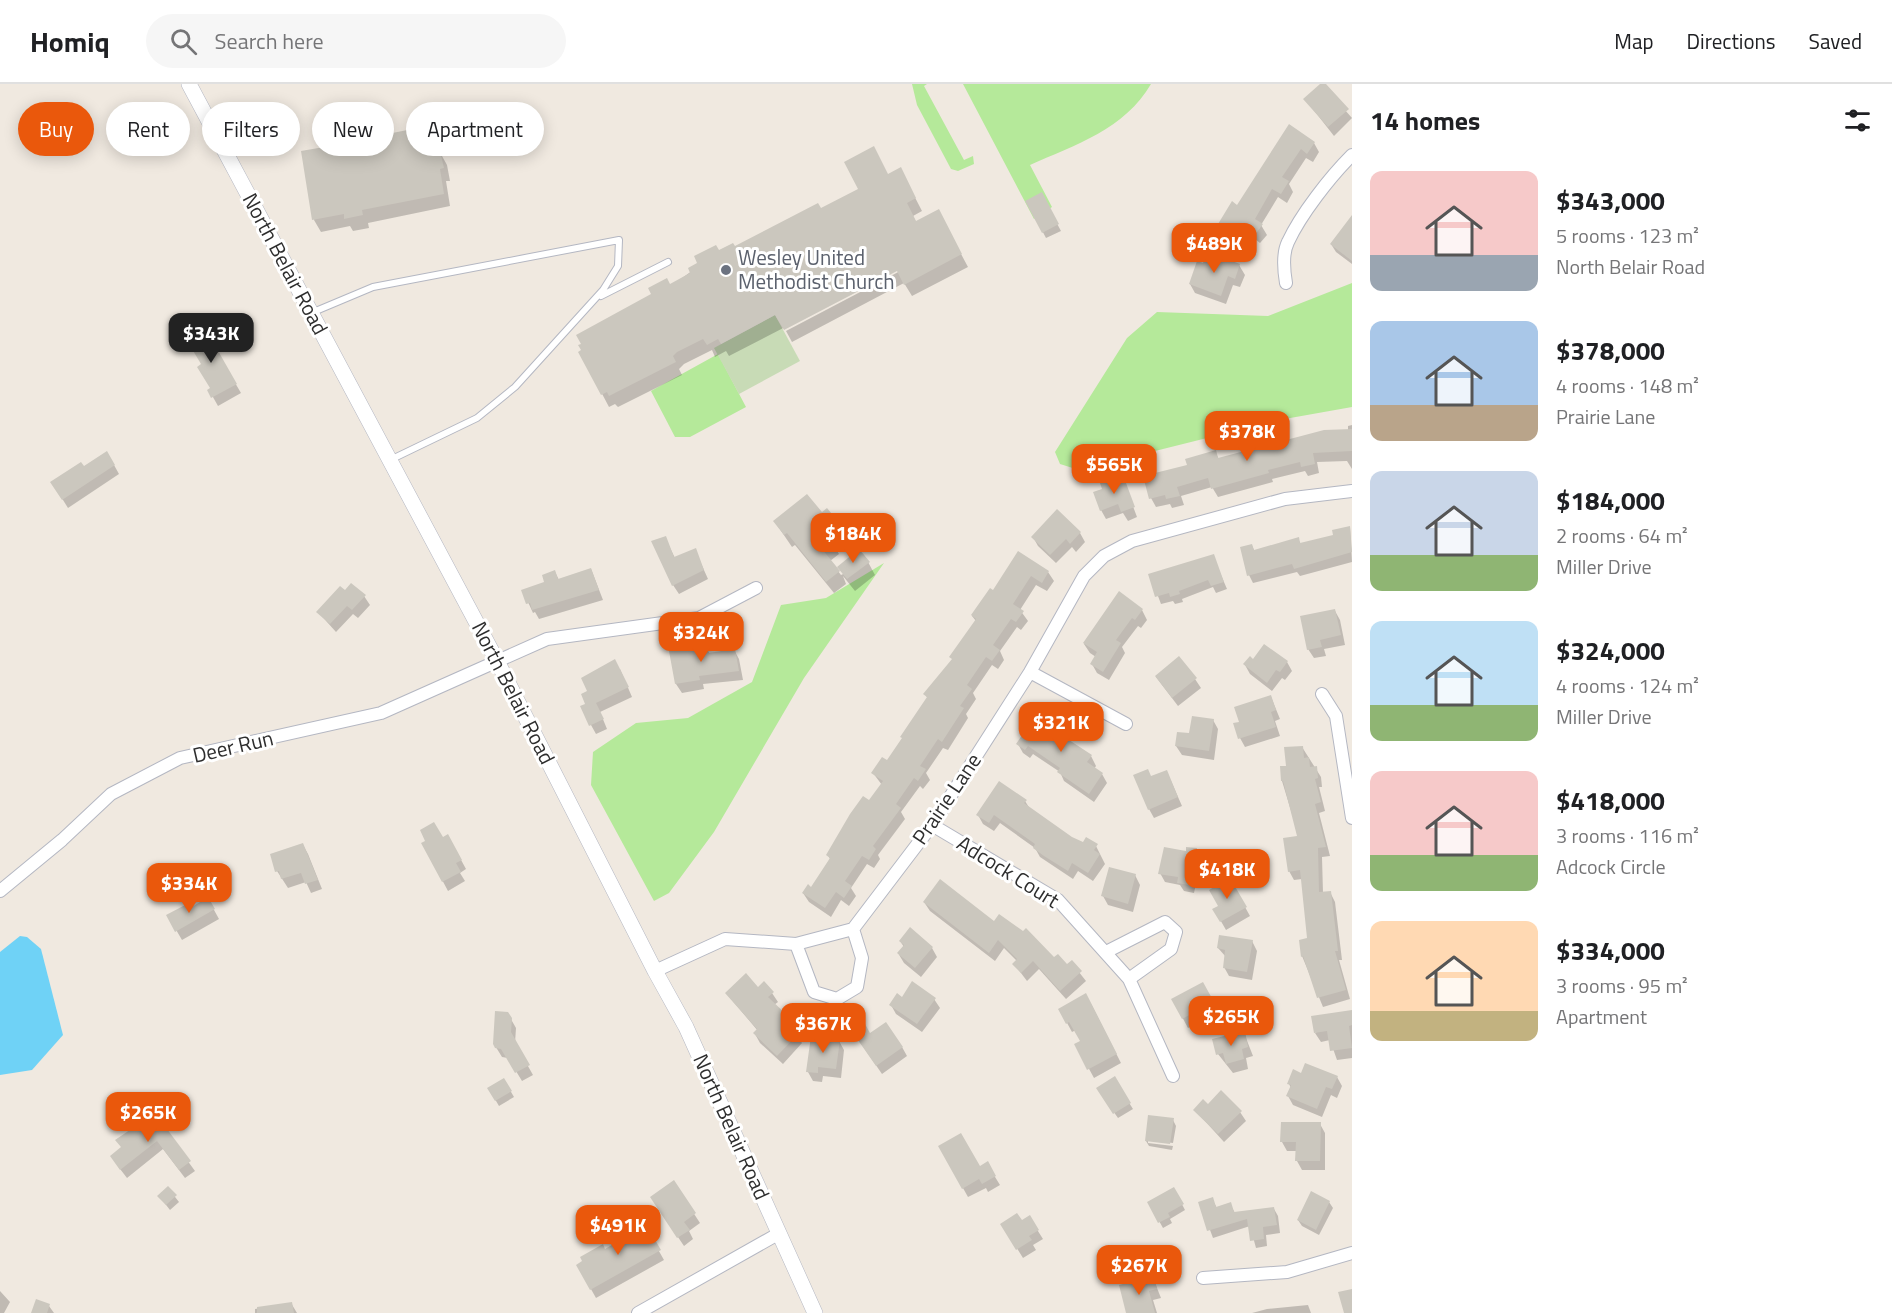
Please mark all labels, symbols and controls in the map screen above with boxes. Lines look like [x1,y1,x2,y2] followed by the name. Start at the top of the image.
[146,14,566,68] search box
[30,20,110,63] text: Homiq
[215,24,324,58] text: Search here
[167,25,200,58] icon: search
[1614,25,1654,57] text: Map
[1687,25,1776,57] text: Directions
[1809,25,1862,57] text: Saved
[1370,101,1480,140] text: 14 homes
[18,102,94,156] chip: Buy
[106,102,190,156] chip: Rent
[202,102,300,156] chip: Filters
[312,102,394,156] chip: New
[406,102,544,156] chip: Apartment
[1841,104,1874,137] icon: filters
[1556,181,1665,220] text: $343,000
[235,187,337,340] street label: North Belair Road
[1418,195,1490,267] icon: home
[1556,220,1699,251] text: 5 rooms · 123 m²
[1172,223,1256,274] pin: $489K
[1186,227,1242,258] text: $489K
[738,241,895,297] place label: Wesley United Methodist Church
[1556,251,1705,282] text: North Belair Road
[719,263,733,277] marker: Wesley United Methodist Church
[169,313,253,364] pin: $343K
[183,317,239,348] text: $343K
[1556,331,1665,370] text: $378,000
[1418,345,1490,417] icon: home
[1556,370,1699,401] text: 4 rooms · 148 m²
[1556,401,1655,432] text: Prairie Lane
[1205,411,1289,462] pin: $378K
[1219,415,1275,446] text: $378K
[1072,444,1156,495] pin: $565K
[1086,448,1142,479] text: $565K
[1556,481,1665,520] text: $184,000
[1418,495,1490,567] icon: home
[811,513,895,564] pin: $184K
[825,517,881,548] text: $184K
[1556,520,1688,551] text: 2 rooms · 64 m²
[1556,551,1652,582] text: Miller Drive
[659,612,743,663] pin: $324K
[464,616,564,770] street label: North Belair Road
[673,616,729,647] text: $324K
[1556,631,1665,670] text: $324,000
[1418,645,1490,717] icon: home
[1556,670,1699,701] text: 4 rooms · 124 m²
[1556,701,1652,732] text: Miller Drive
[1019,702,1103,753] pin: $321K
[1033,706,1089,737] text: $321K
[189,721,276,771] street label: Deer Run
[904,746,989,851] street label: Prairie Lane
[1556,781,1665,820] text: $418,000
[1418,795,1490,867] icon: home
[1556,820,1699,851] text: 3 rooms · 116 m²
[951,827,1067,916] street label: Adcock Court
[1185,849,1269,900] pin: $418K
[1556,851,1666,882] text: Adcock Circle
[1199,853,1255,884] text: $418K
[147,863,231,914] pin: $334K
[161,867,217,898] text: $334K
[1556,931,1665,970] text: $334,000
[1418,945,1490,1017] icon: home
[1556,970,1688,1001] text: 3 rooms · 95 m²
[1189,996,1273,1047] pin: $265K
[1203,1000,1259,1031] text: $265K
[1556,1001,1647,1032] text: Apartment
[781,1003,865,1054] pin: $367K
[795,1007,851,1038] text: $367K
[685,1049,778,1205] street label: North Belair Road
[106,1092,190,1143] pin: $265K
[120,1096,176,1127] text: $265K
[576,1205,660,1256] pin: $491K
[590,1209,646,1240] text: $491K
[1097,1245,1181,1296] pin: $267K
[1111,1249,1167,1280] text: $267K

